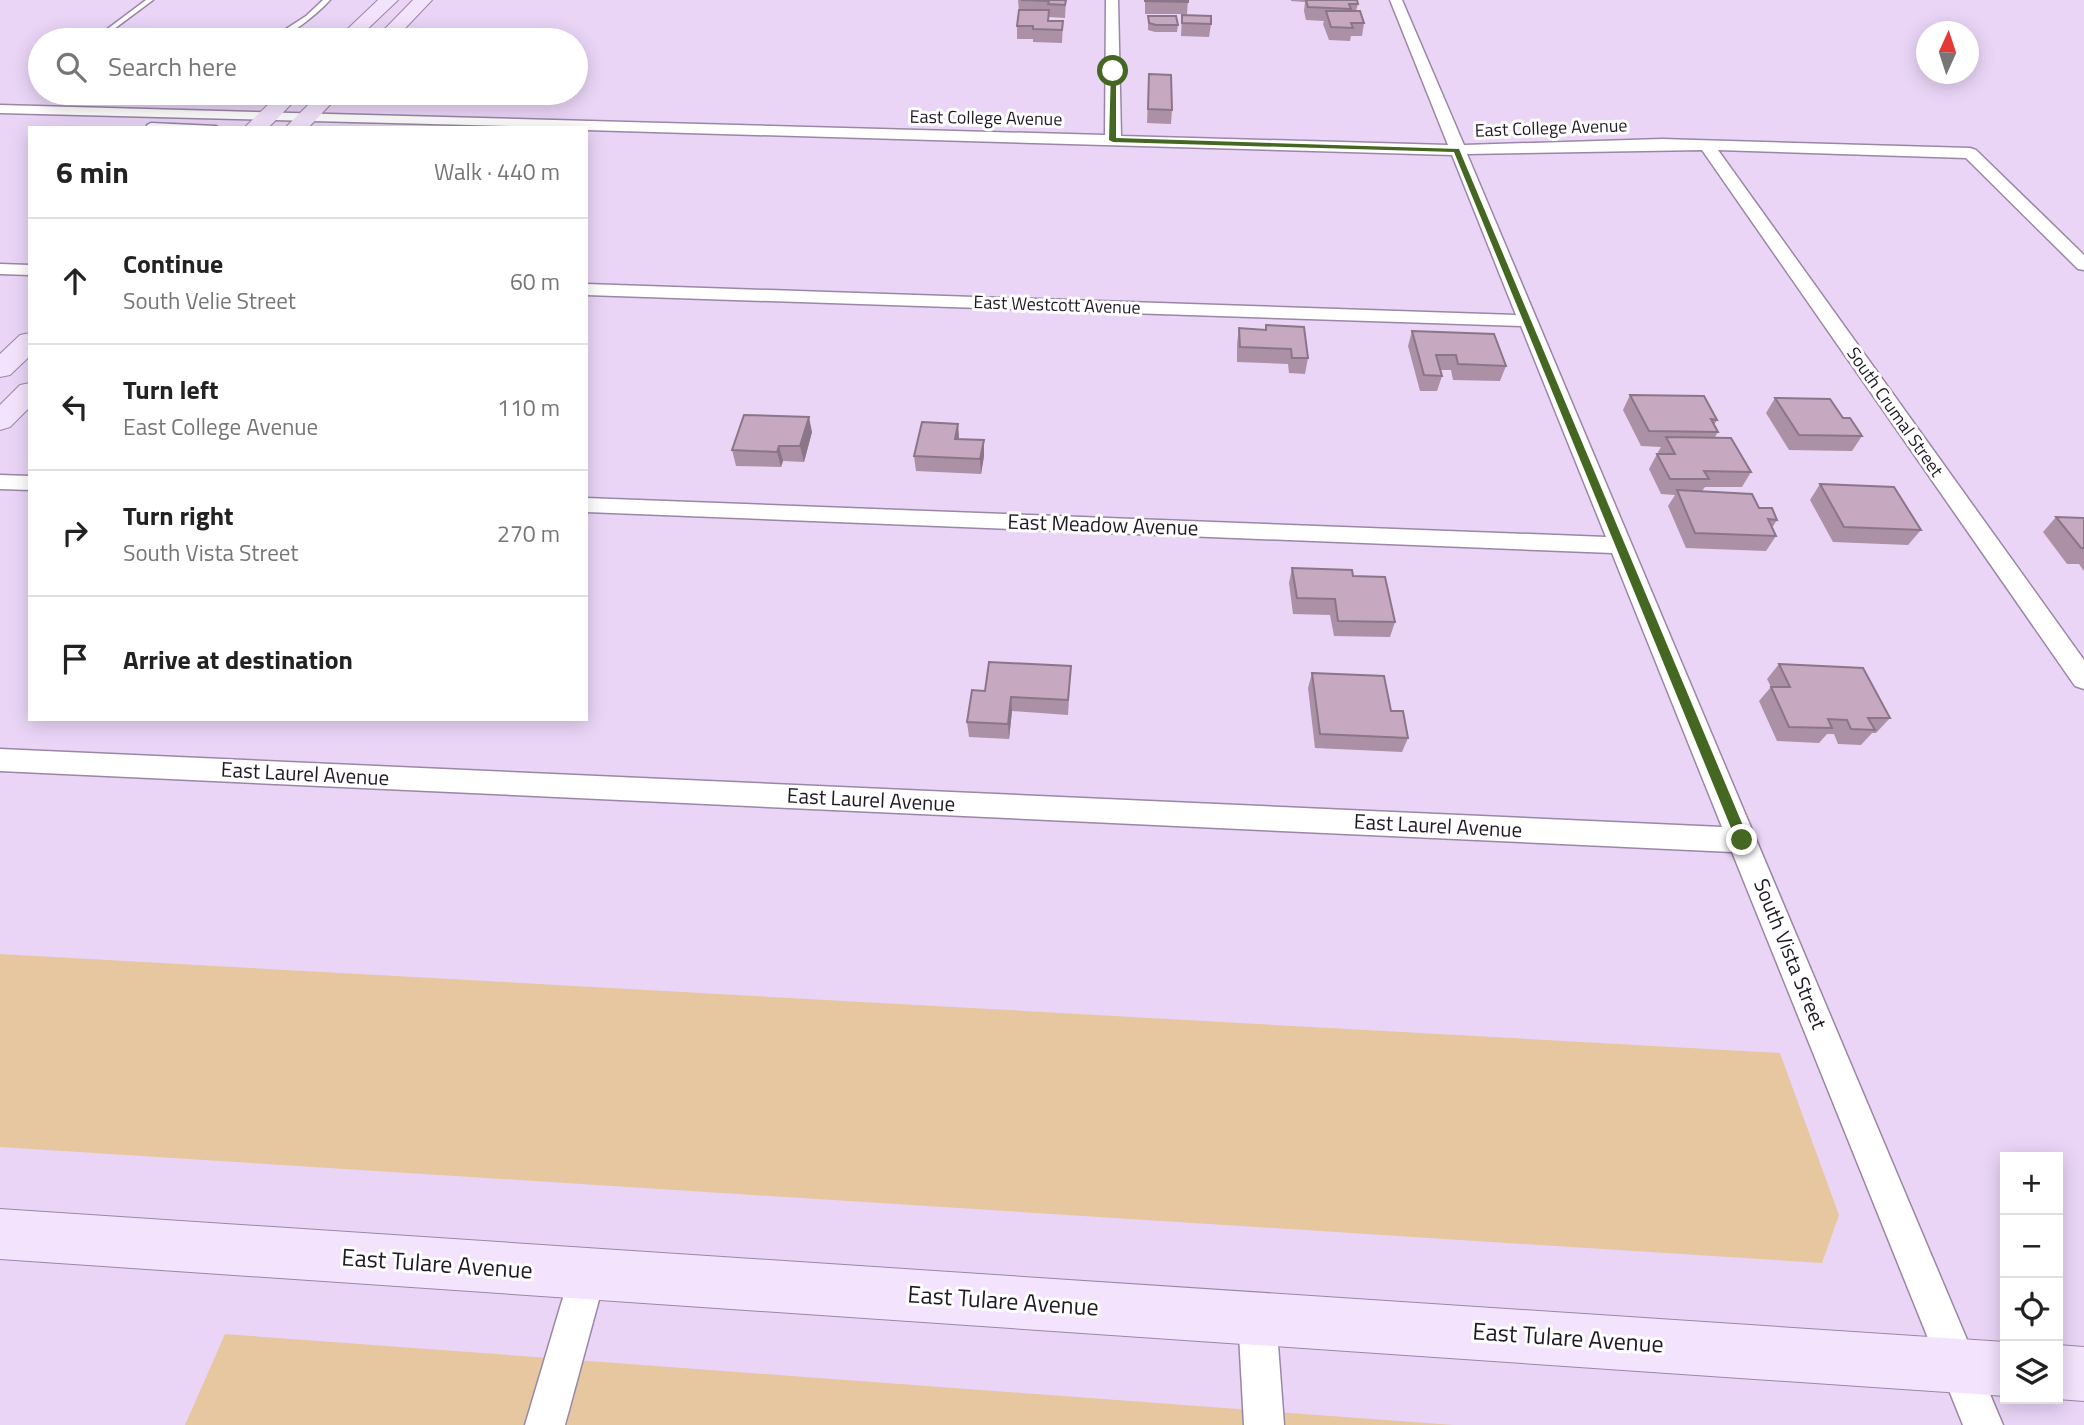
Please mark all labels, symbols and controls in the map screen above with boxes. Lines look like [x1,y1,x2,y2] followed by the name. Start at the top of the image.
[1916,21,1979,84] north arrow
[28,28,588,105] search box
[108,47,237,86] text: Search here
[52,48,90,86] icon: search
[1097,55,1128,86] route start
[909,103,1063,132] street label: East College Avenue
[1474,111,1628,144] street label: East College Avenue
[56,149,129,195] text: 6 min
[434,154,560,189] text: Walk · 440 m
[123,244,223,283] text: Continue
[56,262,94,300] icon: ahead
[510,264,560,299] text: 60 m
[123,283,296,318] text: South Velie Street
[973,288,1141,321] street label: East Westcott Avenue
[1841,341,1951,483] street label: South Crumal Street
[123,370,218,409] text: Turn left
[56,388,94,426] icon: left
[497,390,560,425] text: 110 m
[123,409,318,444] text: East College Avenue
[123,496,234,535] text: Turn right
[1007,505,1199,543] street label: East Meadow Avenue
[56,514,94,552] icon: right
[497,516,560,551] text: 270 m
[123,535,298,570] text: South Vista Street
[56,640,94,678] icon: arrive
[123,640,353,679] text: Arrive at destination
[220,753,390,793] street label: East Laurel Avenue
[786,779,956,819] street label: East Laurel Avenue
[1353,805,1523,845] street label: East Laurel Avenue
[1726,824,1757,855] route end
[1746,873,1836,1034] street label: South Vista Street
[2000,1152,2063,1404] map controls
[2000,1152,2063,1215] button: +
[2000,1215,2063,1278] button: −
[340,1238,534,1288] street label: East Tulare Avenue
[906,1275,1100,1325] street label: East Tulare Avenue
[2000,1278,2063,1341] button: locate
[1471,1312,1665,1362] street label: East Tulare Avenue
[2000,1341,2063,1404] button: layers

